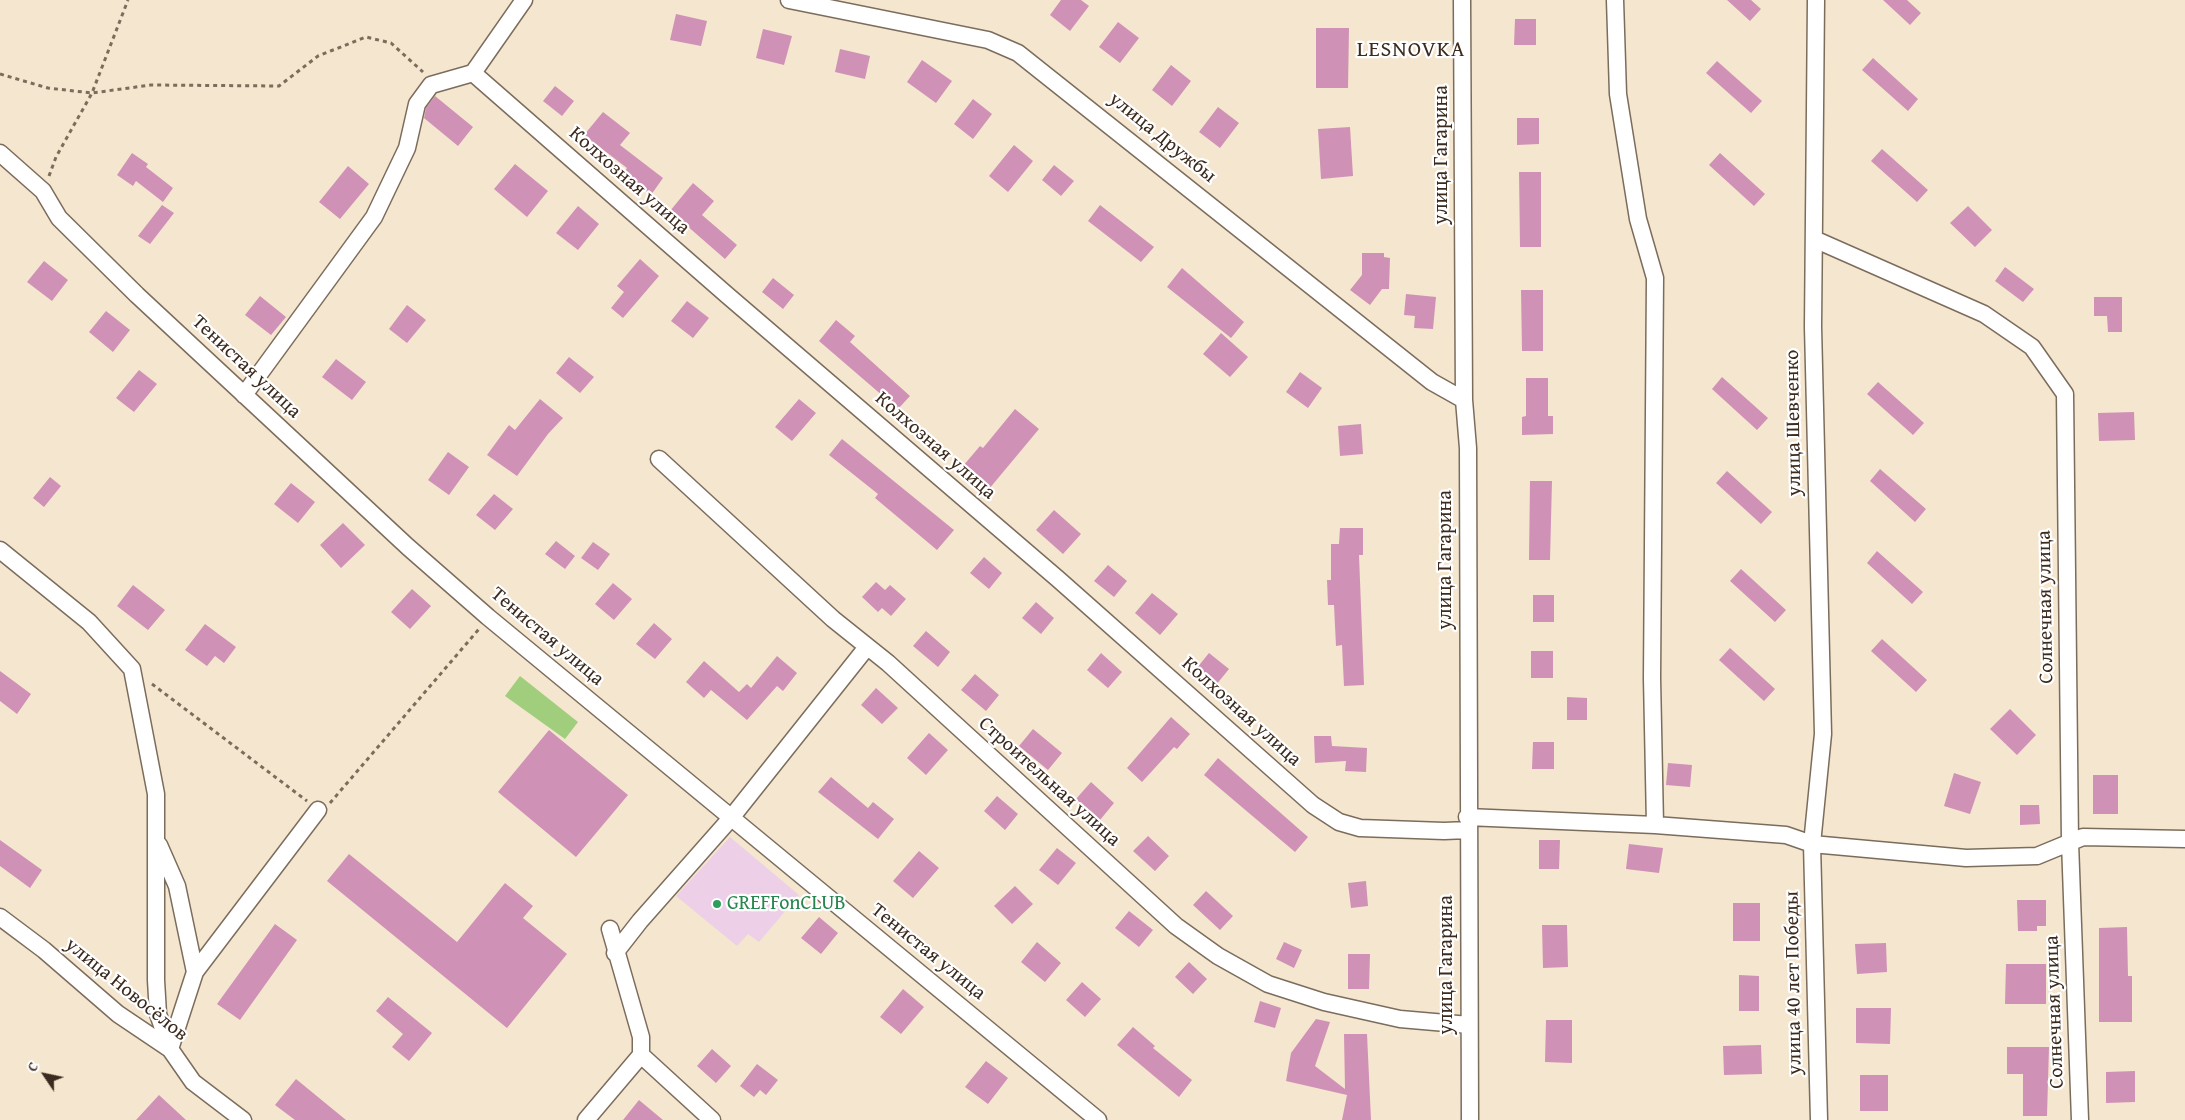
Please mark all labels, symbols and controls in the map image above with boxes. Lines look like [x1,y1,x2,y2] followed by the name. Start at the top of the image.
[1356,37,1466,63] district label: LESNOVKA
[1430,85,1454,225] street label: улица Гагарина
[1104,87,1220,189] street label: улица Дружбы
[564,122,694,240] street label: Колхозная улица
[186,310,306,424] street label: Тенистая улица
[1781,349,1807,497] street label: улица Шевченко
[870,387,1000,505] street label: Колхозная улица
[1434,490,1458,630] street label: улица Гагарина
[2033,530,2059,684] street label: Солнечная улица
[485,583,609,691] street label: Тенистая улица
[1176,652,1306,772] street label: Колхозная улица
[973,712,1125,852] street label: Строительная улица
[1780,891,1808,1075] street label: улица 40 лет Победы
[727,892,846,916] place label: GREFFonCLUB
[1435,895,1459,1035] street label: улица Гагарина
[711,898,723,910] marker: GREFFonCLUB
[866,898,990,1006] street label: Тенистая улица
[60,933,192,1047] street label: улица Новосёлов
[2040,935,2070,1089] street label: Солнечная улица
[20,1050,70,1100] north arrow
[22,1058,43,1075] text: С

